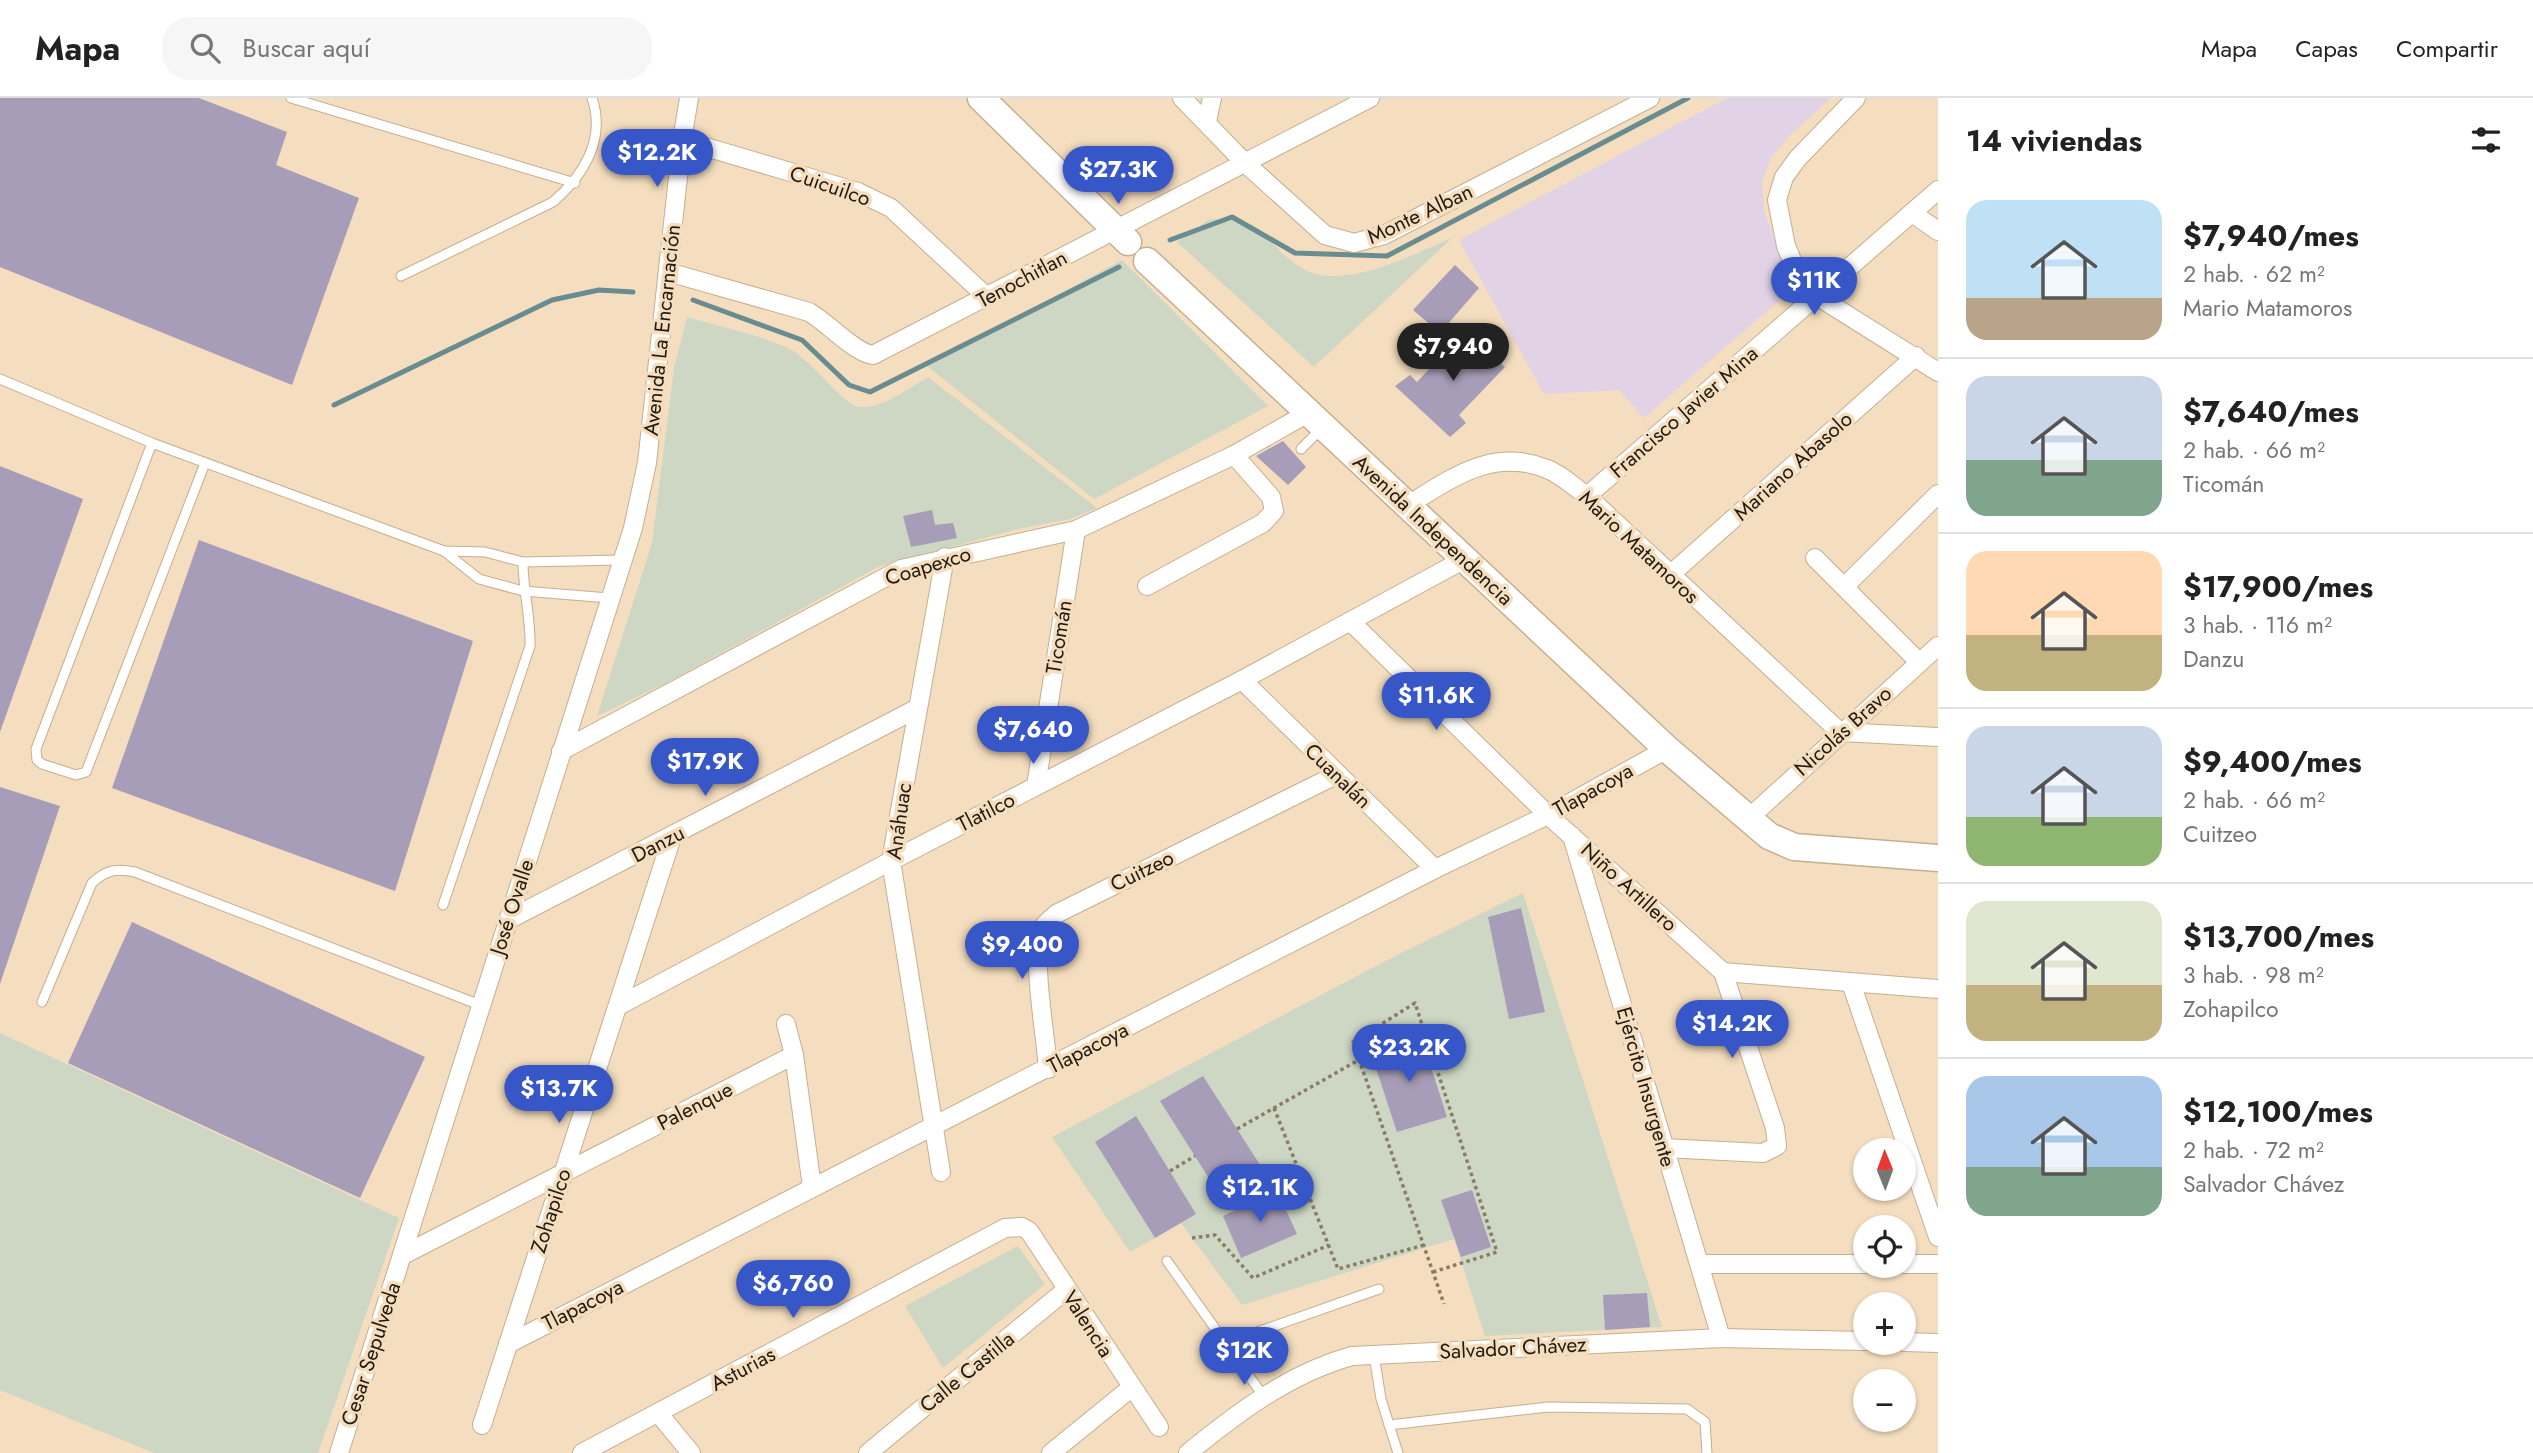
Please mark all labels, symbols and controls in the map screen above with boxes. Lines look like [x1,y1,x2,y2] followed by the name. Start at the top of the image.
[162,17,652,80] search box
[35,25,120,72] text: Mapa
[186,29,224,67] icon: search
[242,29,370,67] text: Buscar aquí
[2201,31,2257,66] text: Mapa
[2295,31,2358,66] text: Capas
[2396,31,2498,66] text: Compartir
[1966,119,2142,162] text: 14 viviendas
[2467,121,2505,159] icon: filters
[600,130,714,189] pin: $12.2K
[617,135,697,169] text: $12.2K
[1061,146,1175,206] pin: $27.3K
[1079,152,1157,186] text: $27.3K
[786,158,874,214] street label: Cuicuilco
[1362,176,1478,252] street label: Monte Alban
[2183,214,2359,257] text: $7,940/mes
[636,223,688,437] street label: Avenida La Encarnación
[2022,228,2106,312] icon: home
[971,243,1073,315] street label: Tenochitlan
[2183,257,2325,291] text: 2 hab. · 62 m²
[1773,258,1855,317] pin: $11K
[1787,263,1841,297] text: $11K
[2183,291,2352,325] text: Mario Matamoros
[1396,324,1510,383] pin: $7,940
[1413,329,1493,363] text: $7,940
[1603,339,1765,485] street label: Francisco Javier Mina
[2183,390,2359,433] text: $7,640/mes
[1727,404,1859,528] street label: Mariano Abasolo
[2022,404,2106,488] icon: home
[2183,433,2325,467] text: 2 hab. · 66 m²
[1346,448,1520,612] street label: Avenida Independencia
[2183,467,2264,501] text: Ticomán
[1572,483,1706,611] street label: Mario Matamoros
[881,539,975,593] street label: Coapexco
[2183,565,2373,608] text: $17,900/mes
[2022,579,2106,663] icon: home
[1038,598,1080,676] street label: Ticomán
[2183,608,2332,642] text: 3 hab. · 116 m²
[2183,642,2244,676] text: Danzu
[1379,672,1493,732] pin: $11.6K
[1398,678,1474,712] text: $11.6K
[1788,679,1898,783] street label: Nicolás Bravo
[976,706,1090,766] pin: $7,640
[993,712,1073,746] text: $7,640
[1298,736,1378,816] street label: Cuanalán
[648,738,762,798] pin: $17.9K
[2183,740,2362,783] text: $9,400/mes
[667,744,743,778] text: $17.9K
[2022,754,2106,838] icon: home
[1548,756,1638,824] street label: Tlapacoya
[879,781,919,861] street label: Anáhuac
[2183,783,2325,817] text: 2 hab. · 66 m²
[952,785,1020,839] street label: Tlatilco
[2183,817,2257,851] text: Cuitzeo
[626,818,690,870] street label: Danzu
[1574,835,1684,939] street label: Niño Artillero
[1105,843,1179,899] street label: Cuitzeo
[482,855,542,961] street label: José Ovalle
[2183,915,2374,958] text: $13,700/mes
[965,922,1079,981] pin: $9,400
[981,927,1063,961] text: $9,400
[2022,929,2106,1013] icon: home
[2183,958,2324,992] text: 3 hab. · 98 m²
[2183,992,2278,1026] text: Zohapilco
[1675,1000,1789,1060] pin: $14.2K
[1609,1004,1683,1171] street label: Ejército Insurgente
[1692,1006,1772,1040] text: $14.2K
[1042,1015,1134,1081] street label: Tlapacoya
[1352,1024,1466,1084] pin: $23.2K
[1368,1030,1450,1064] text: $23.2K
[502,1066,616,1125] pin: $13.7K
[520,1071,598,1105] text: $13.7K
[652,1074,738,1138] street label: Palenque
[2183,1090,2373,1133] text: $12,100/mes
[2022,1104,2106,1188] icon: home
[2183,1133,2324,1167] text: 2 hab. · 72 m²
[1853,1138,1916,1200] north arrow
[1853,1138,1916,1432] map controls
[1203,1164,1317,1224] pin: $12.1K
[523,1165,579,1257] street label: Zohapilco
[2183,1167,2344,1201] text: Salvador Chávez
[1222,1170,1298,1204] text: $12.1K
[1853,1215,1916,1278] button: locate
[736,1260,850,1320] pin: $6,760
[752,1266,834,1300] text: $6,760
[537,1272,629,1338] street label: Tlapacoya
[334,1278,408,1430] street label: Cesar Sepulveda
[1055,1285,1121,1363] street label: Valencia
[1853,1292,1916,1355] button: +
[913,1324,1021,1420] street label: Calle Castilla
[1203,1328,1285,1387] pin: $12K
[1439,1329,1588,1367] street label: Salvador Chávez
[1215,1333,1273,1367] text: $12K
[705,1339,781,1399] street label: Asturias
[1853,1369,1916,1432] button: −

